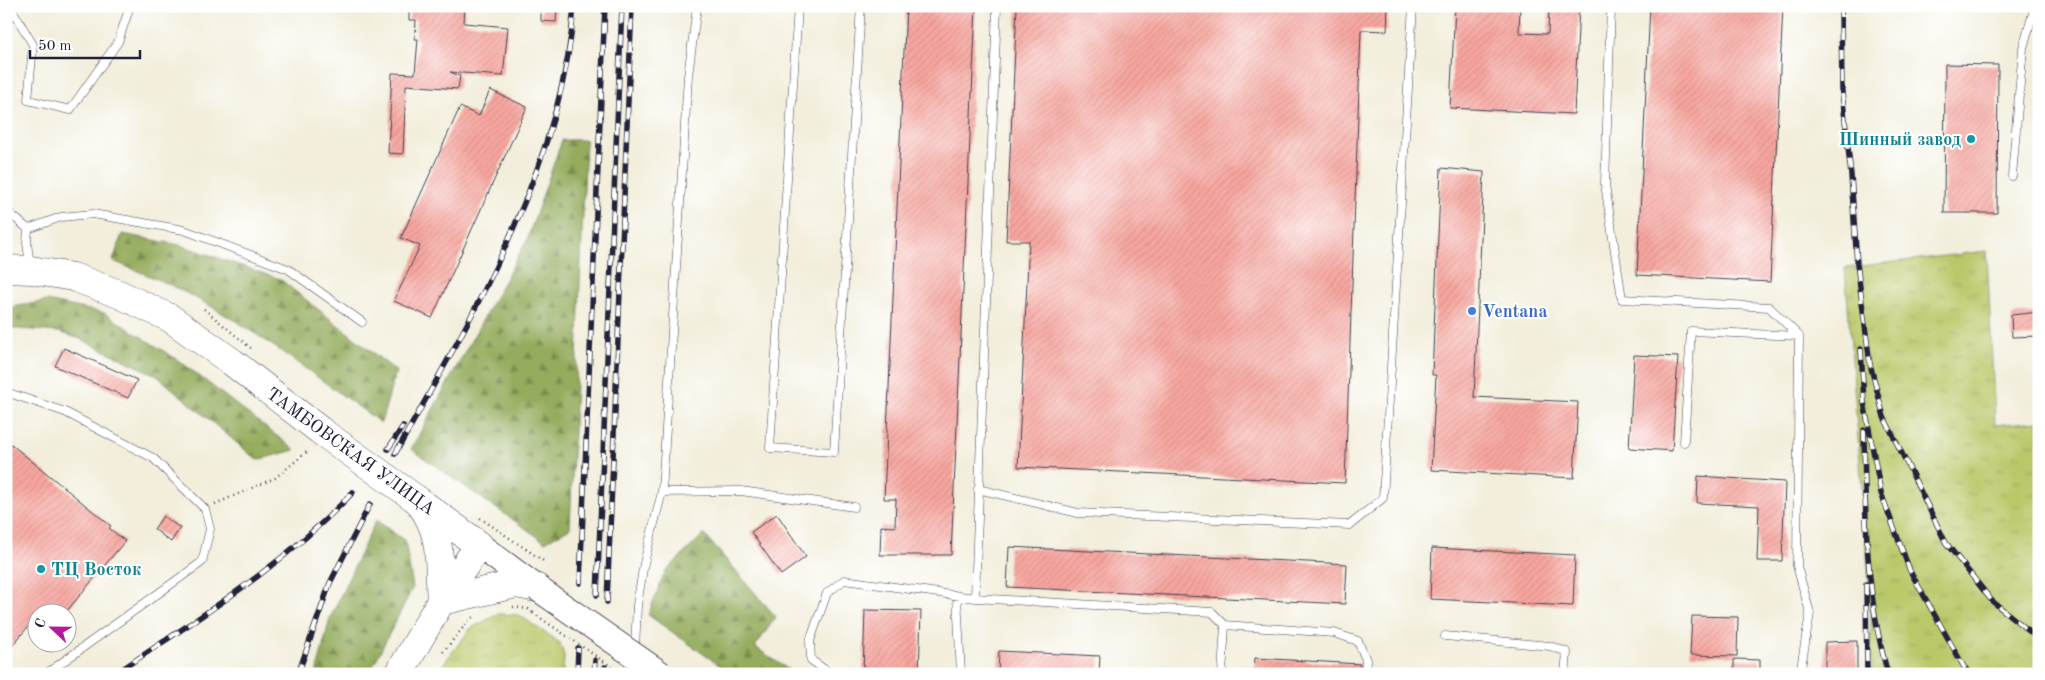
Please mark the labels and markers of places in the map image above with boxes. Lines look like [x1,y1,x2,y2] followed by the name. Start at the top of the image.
[1839,131,1961,149] place label: Шинный завод
[1965,133,1977,145] marker: Шинный завод
[1482,303,1548,321] place label: Ventana
[1466,305,1478,317] marker: Ventana
[51,561,142,579] place label: ТЦ Восток
[35,563,47,575] marker: ТЦ Восток

